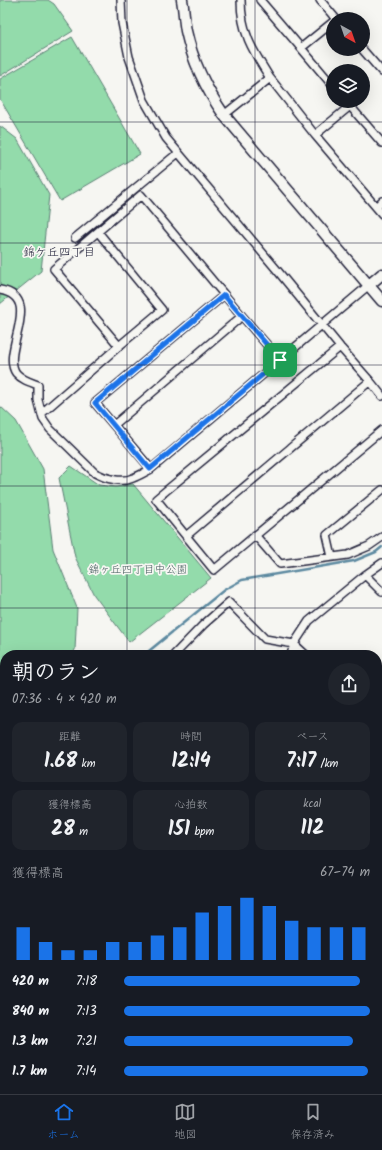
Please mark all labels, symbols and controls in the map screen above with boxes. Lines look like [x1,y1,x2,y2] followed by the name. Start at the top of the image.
[326,12,370,56] north arrow
[326,12,370,108] map controls
[326,64,370,108] button: layers
[23,243,95,262] district label: 錦ケ丘四丁目
[263,343,297,377] pin
[269,349,291,371] icon: arrive
[89,561,188,579] park label: 錦ヶ丘四丁目中公園
[12,656,100,691] text: 朝のラン
[328,663,370,705] button: share
[12,689,117,710] text: 07:36 · 4 × 420 m
[59,728,81,746] text: 距離
[180,728,202,746] text: 時間
[296,728,329,746] text: ペース
[44,746,77,778] text: 1.68
[171,746,211,778] text: 12:14
[286,746,316,778] text: 7:17
[77,755,96,773] text: km
[316,755,338,773] text: /km
[303,795,321,813] text: kcal
[48,796,92,814] text: 獲得標高
[174,796,207,814] text: 心拍数
[300,813,324,845] text: 112
[51,814,75,846] text: 28
[168,814,190,846] text: 151
[75,823,88,841] text: m
[190,823,214,841] text: bpm
[320,862,370,883] text: 67–74 m
[12,863,64,884] text: 獲得標高
[12,971,49,992] text: 420 m
[76,971,97,992] text: 7:18
[12,1001,49,1022] text: 840 m
[76,1001,97,1022] text: 7:13
[12,1031,48,1052] text: 1.3 km
[76,1031,97,1052] text: 7:21
[12,1061,47,1082] text: 1.7 km
[76,1061,96,1082] text: 7:14
[47,1101,80,1144] tab: ホーム
[174,1101,196,1144] tab: 地図
[291,1101,335,1144] tab: 保存済み

